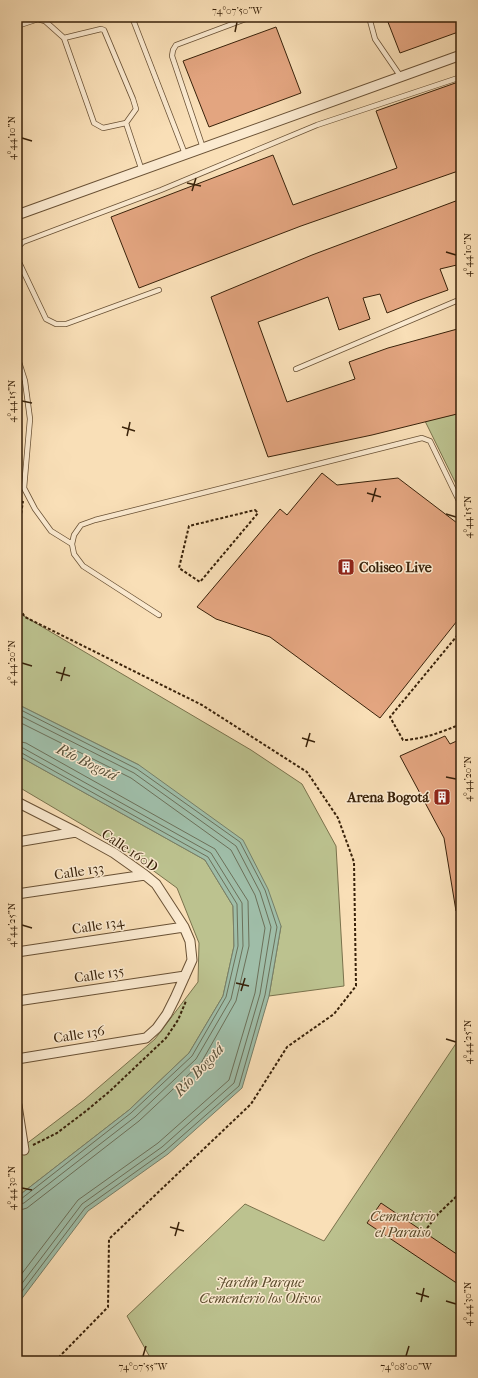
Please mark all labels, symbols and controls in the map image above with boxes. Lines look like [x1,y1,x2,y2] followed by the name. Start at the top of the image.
[212,5,263,17] text: 74°07'50"W
[6,116,18,160] text: 4°44'10"N
[462,233,474,277] text: 4°44'10"N
[6,379,18,422] text: 4°44'15"N
[462,495,474,538] text: 4°44'15"N
[336,557,356,577] building icon: Coliseo Live
[359,559,432,576] place label: Coliseo Live
[6,640,18,686] text: 4°44'20"N
[53,739,122,785] water label: Río Bogotá
[462,756,474,802] text: 4°44'20"N
[432,787,452,807] building icon: Arena Bogotá
[346,789,430,806] place label: Arena Bogotá
[98,825,161,876] street label: Calle 160D
[53,859,105,884] street label: Calle 133
[6,902,18,947] text: 4°44'25"N
[71,913,126,938] street label: Calle 134
[73,962,125,987] street label: Calle 135
[462,1019,474,1064] text: 4°44'25"N
[52,1022,106,1047] street label: Calle 136
[169,1038,229,1101] water label: Río Bogotá
[6,1165,18,1210] text: 4°44'30"N
[370,1208,436,1241] park label: Cementerio el Paraiso
[199,1274,321,1307] park label: Jardín Parque Cementerio los Olivos
[462,1281,474,1326] text: 4°44'30"N
[119,1361,169,1373] text: 74°07'55"W
[380,1361,433,1373] text: 74°08'00"W

